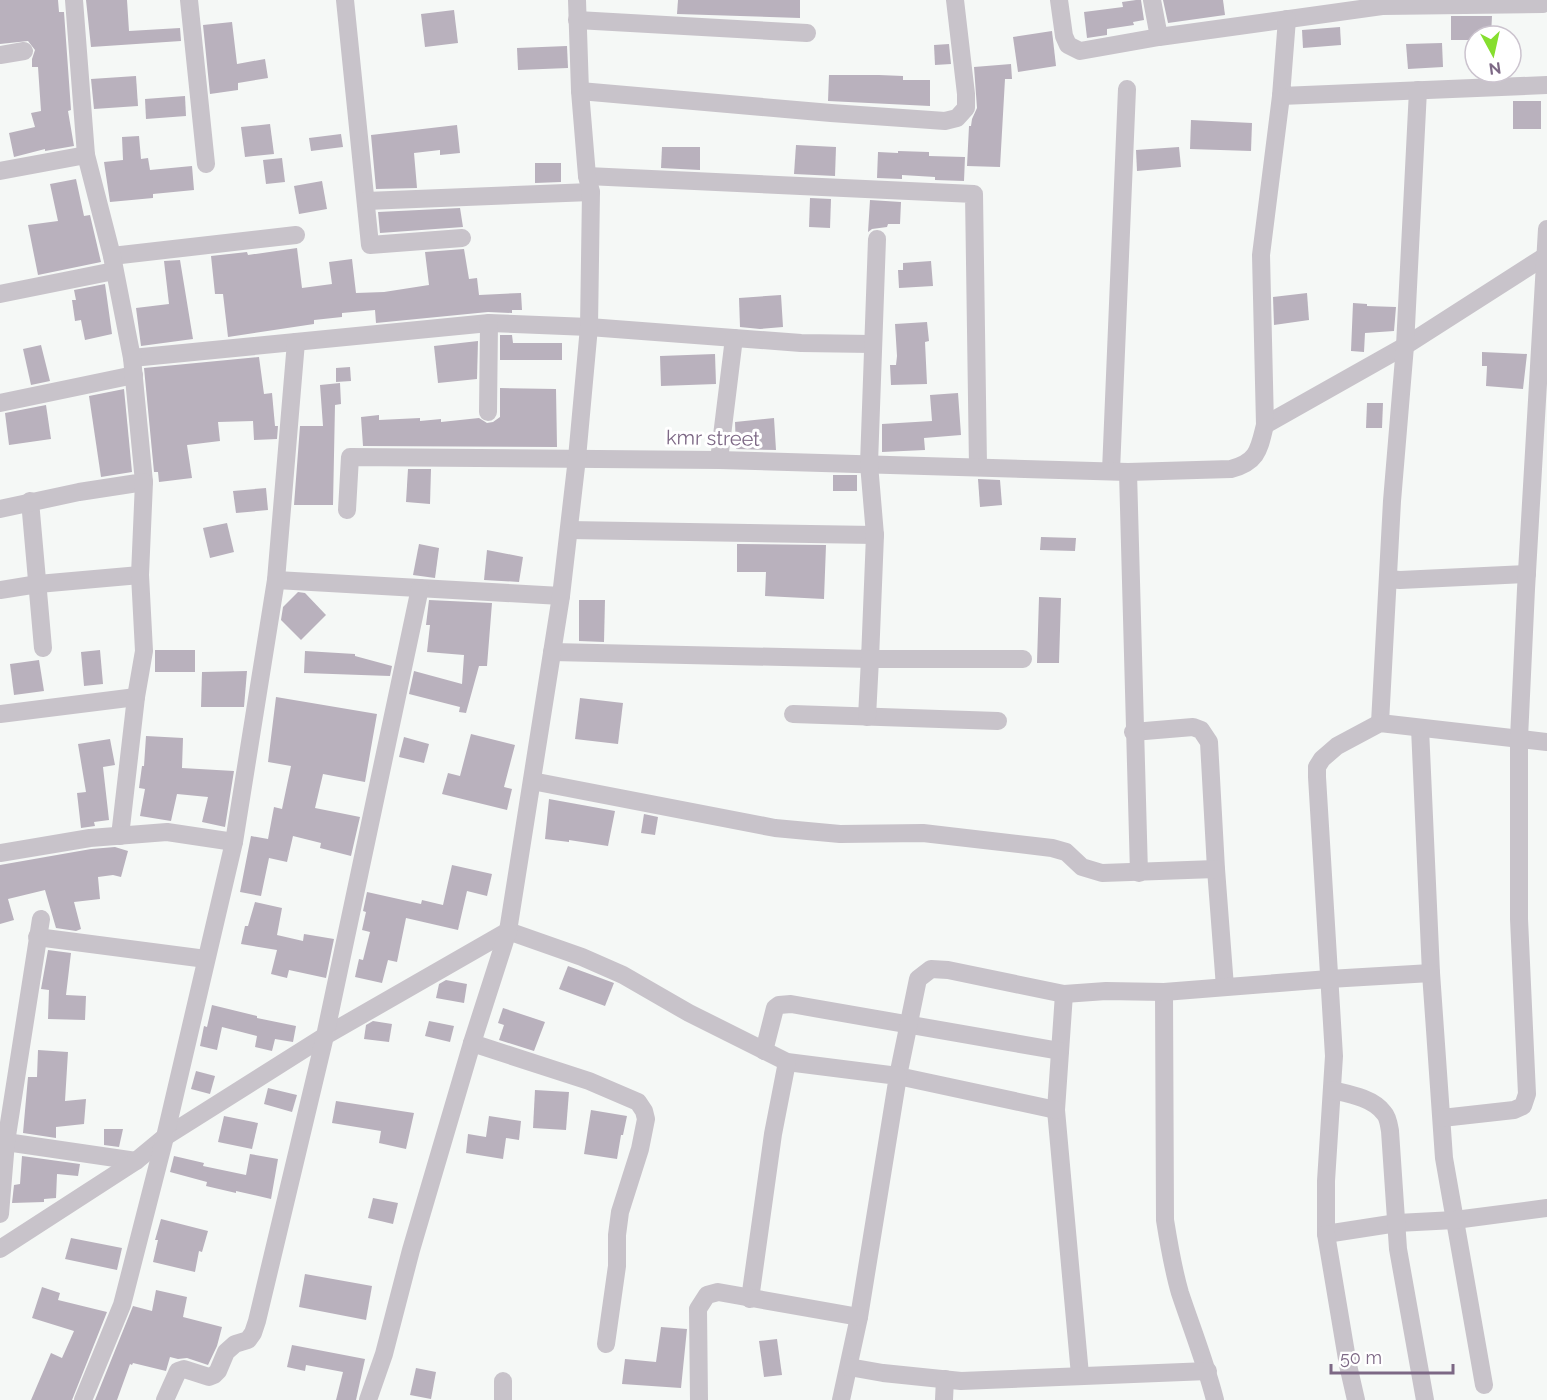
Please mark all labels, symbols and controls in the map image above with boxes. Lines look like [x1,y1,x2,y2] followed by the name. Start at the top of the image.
[1463,24,1523,84] north arrow
[1488,58,1502,79] text: N
[666,425,760,451] street label: kmr street
[1331,1337,1452,1375] scale bar
[1340,1347,1382,1368] text: 50 m

